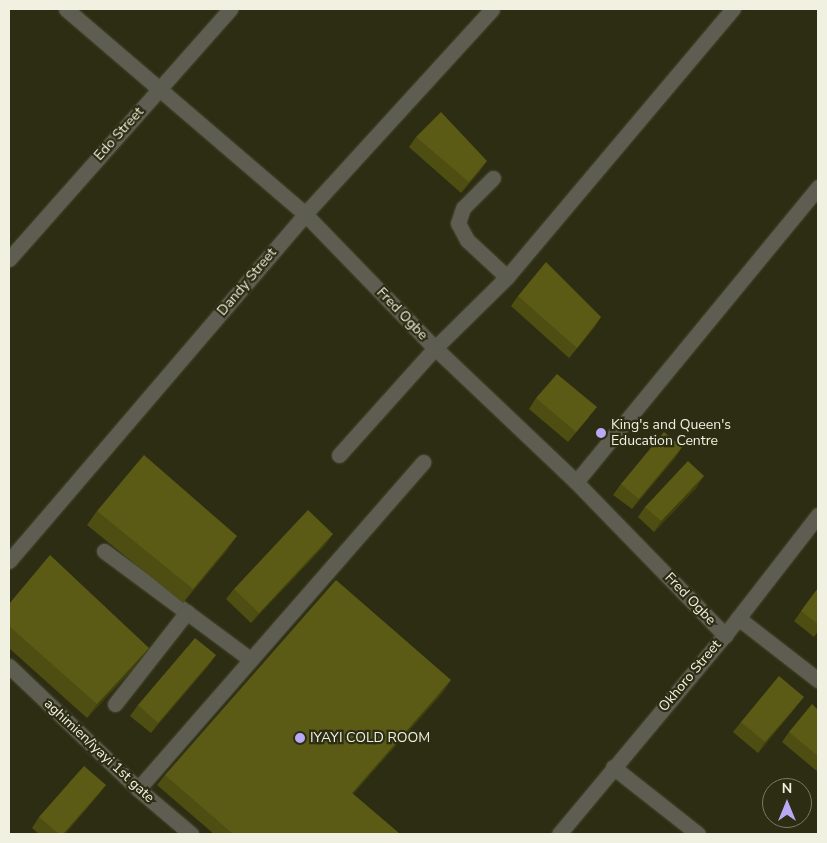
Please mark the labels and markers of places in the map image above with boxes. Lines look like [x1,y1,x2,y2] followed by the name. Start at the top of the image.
[611,417,731,450] place label: King's and Queen's Education Centre
[595,427,607,439] marker: King's and Queen's Education Centre
[310,730,430,746] place label: IYAYI COLD ROOM
[294,732,306,744] marker: IYAYI COLD ROOM

